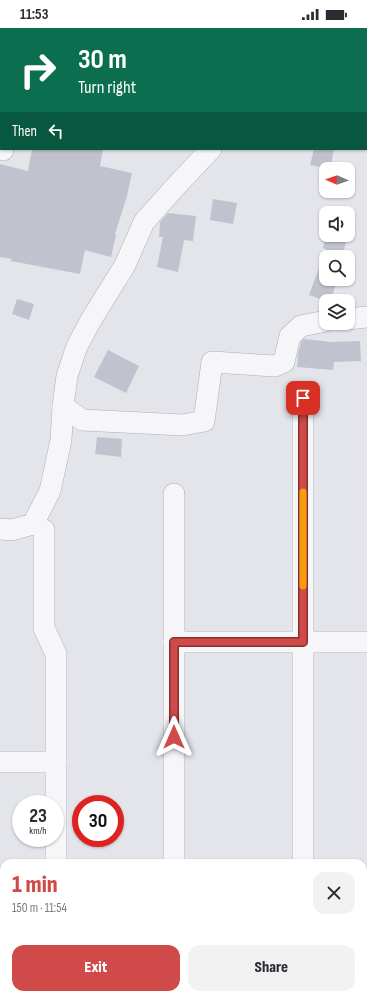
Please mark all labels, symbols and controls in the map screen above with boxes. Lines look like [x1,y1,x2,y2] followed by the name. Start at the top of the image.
[20,5,48,24] text: 11:53
[78,43,127,76] text: 30 m
[12,44,64,96] icon: right
[78,77,136,98] text: Turn right
[45,120,67,142] icon: left
[12,122,37,141] text: Then
[319,162,355,198] north arrow
[319,162,355,330] map controls
[319,206,355,242] button: sound
[319,250,355,286] button: search
[319,294,355,330] button: layers
[286,381,320,415] pin
[292,387,314,409] icon: arrive
[153,716,195,758] position arrow
[72,795,124,847] speed limit sign: 30
[29,804,47,828] text: 23
[29,825,47,837] text: km/h
[12,870,58,899] text: 1 min
[313,872,355,914] button: close
[12,900,67,916] text: 150 m · 11:54
[12,945,180,991] button: Exit
[188,945,355,991] button: Share

